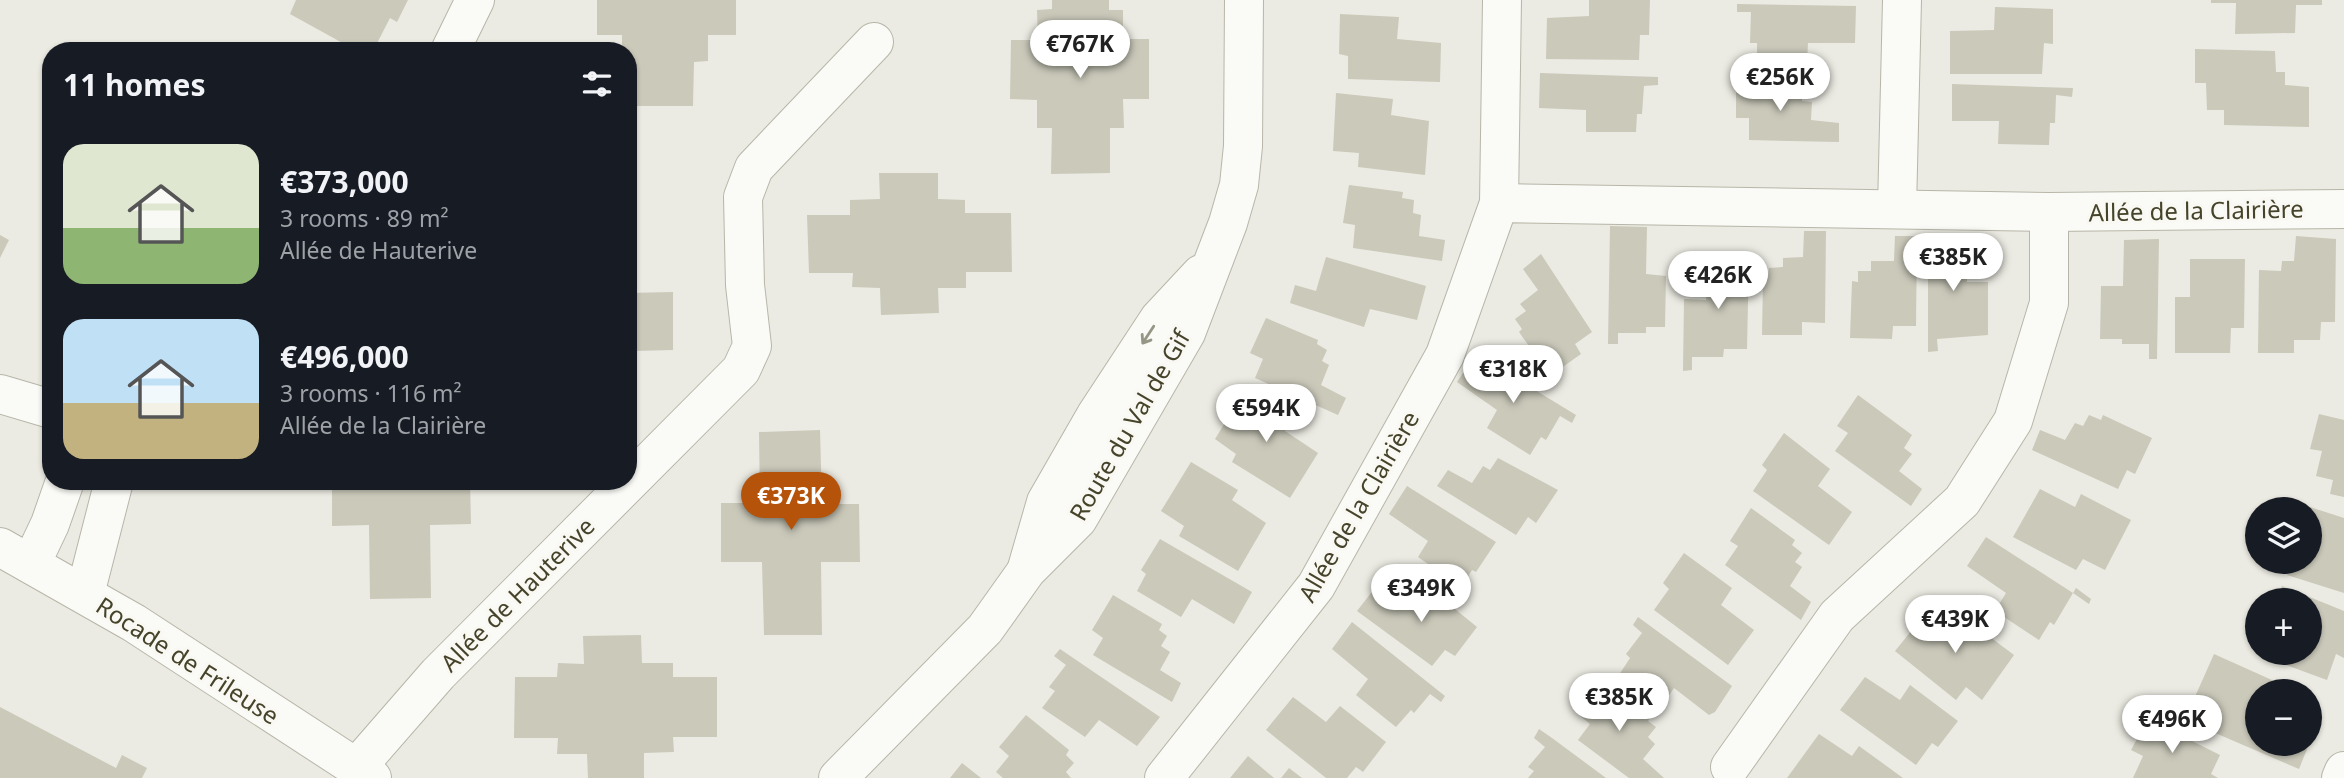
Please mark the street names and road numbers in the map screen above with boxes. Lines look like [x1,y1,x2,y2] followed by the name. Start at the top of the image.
[2088,192,2304,228] street label: Allée de la Clairière
[1061,322,1198,526] street label: Route du Val de Gif
[1290,405,1426,607] street label: Allée de la Clairière
[433,510,601,678] street label: Allée de Hauterive
[90,589,286,731] street label: Rocade de Frileuse

